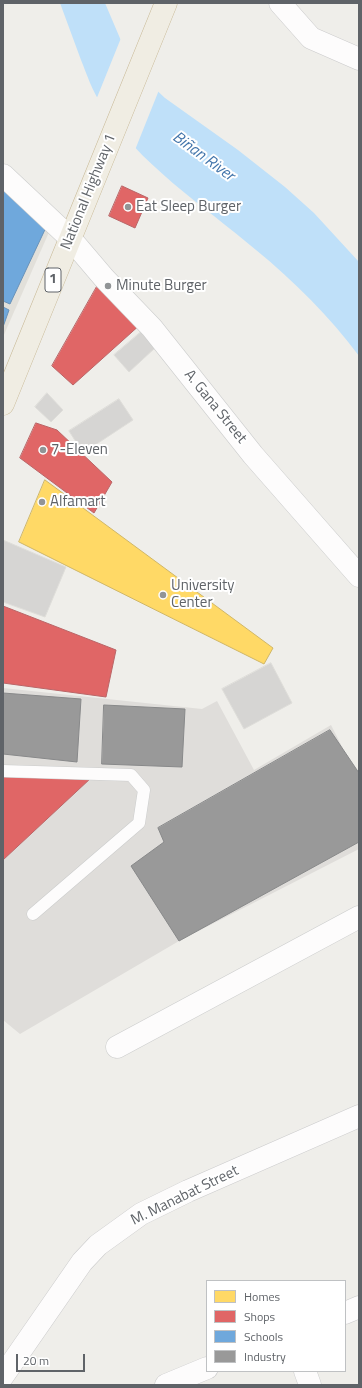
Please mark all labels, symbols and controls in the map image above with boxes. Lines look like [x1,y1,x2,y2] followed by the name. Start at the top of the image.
[168,128,238,186] water label: Biñan River
[58,131,120,253] street label: National Highway 1
[136,198,241,216] place label: Eat Sleep Burger
[123,202,133,212] marker: Eat Sleep Burger
[45,268,61,292] road number: 1
[116,277,207,295] place label: Minute Burger
[103,281,113,291] marker: Minute Burger
[180,366,250,448] street label: A. Gana Street
[51,441,108,459] place label: 7-Eleven
[38,445,48,455] marker: 7-Eleven
[50,493,105,511] place label: Alfamart
[37,497,47,507] marker: Alfamart
[171,577,235,612] place label: University Center
[158,590,168,600] marker: University Center
[128,1162,242,1230] street label: M. Manabat Street
[206,1280,346,1372] legend
[244,1287,280,1306] text: Homes
[244,1307,275,1326] text: Shops
[244,1327,283,1346] text: Schools
[18,1346,87,1372] scale bar
[244,1347,286,1366] text: Industry
[23,1351,49,1370] text: 20 m

